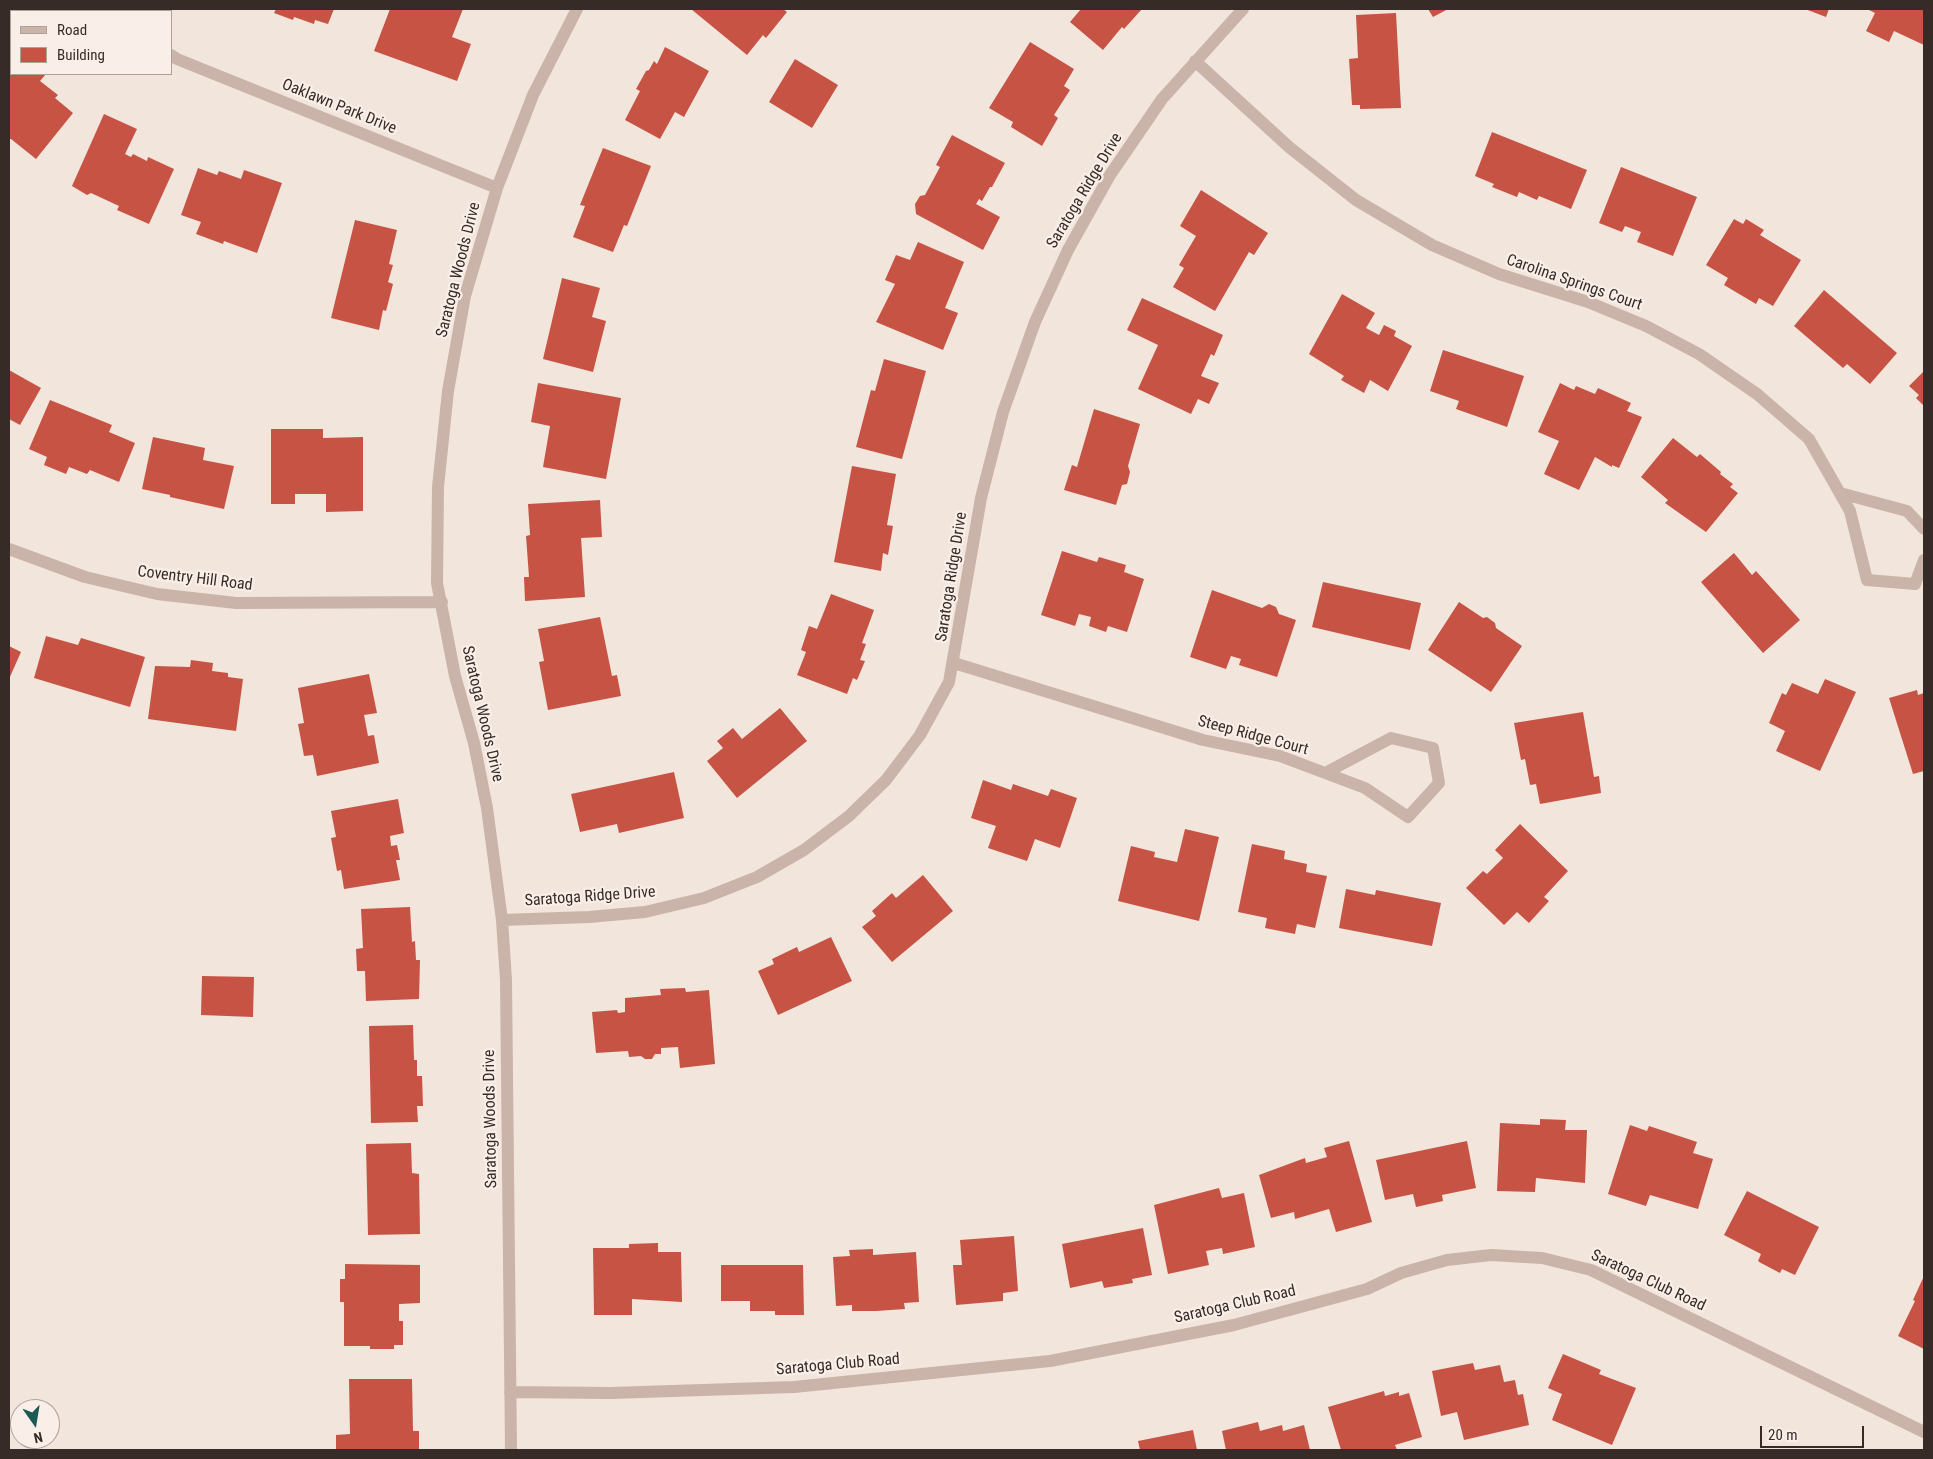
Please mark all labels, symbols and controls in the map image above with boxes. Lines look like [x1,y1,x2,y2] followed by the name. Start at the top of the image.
[10,10,172,75] legend
[57,21,87,39] text: Road
[57,46,105,64] text: Building
[279,75,399,139] street label: Oaklawn Park Drive
[1043,130,1127,252] street label: Saratoga Ridge Drive
[433,200,485,340] street label: Saratoga Woods Drive
[1504,251,1644,315] street label: Carolina Springs Court
[932,511,972,643] street label: Saratoga Ridge Drive
[136,562,254,596] street label: Coventry Hill Road
[457,644,507,784] street label: Saratoga Woods Drive
[1196,712,1310,760] street label: Steep Ridge Court
[524,883,656,911] street label: Saratoga Ridge Drive
[480,1049,502,1189] street label: Saratoga Woods Drive
[1588,1246,1708,1316] street label: Saratoga Club Road
[1172,1282,1298,1328] street label: Saratoga Club Road
[775,1350,901,1380] street label: Saratoga Club Road
[10,1399,60,1449] north arrow
[1763,1416,1867,1448] scale bar
[1768,1426,1798,1444] text: 20 m
[32,1429,44,1446] text: N

